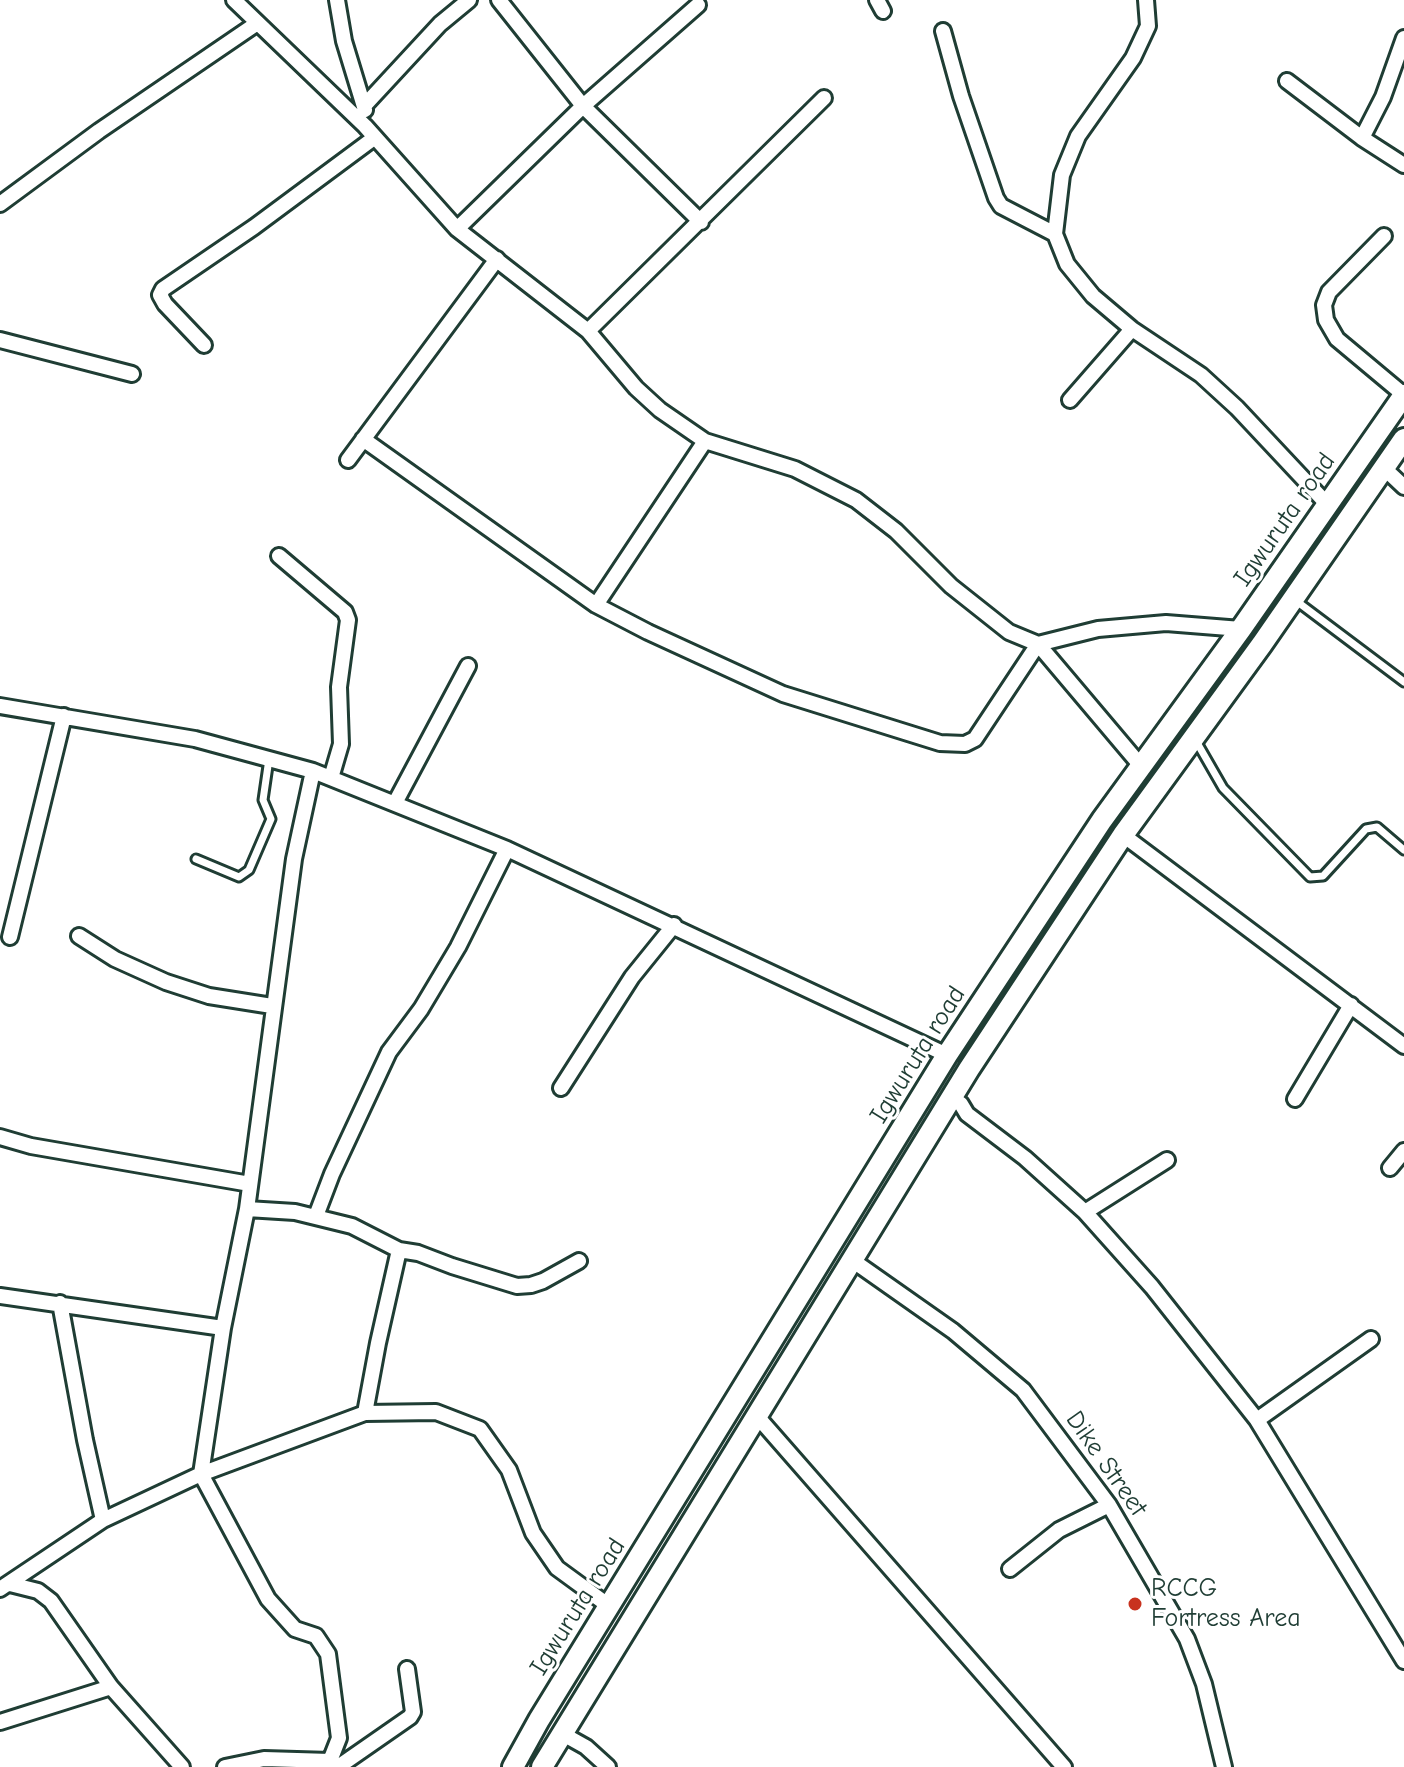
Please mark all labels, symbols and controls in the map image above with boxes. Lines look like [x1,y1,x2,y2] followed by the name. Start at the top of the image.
[1227,447,1343,593] street label: Igwuruta road
[863,981,973,1129] street label: Igwuruta road
[1058,1405,1154,1523] street label: Dike Street
[523,1533,633,1681] street label: Igwuruta road
[1151,1573,1301,1634] place label: RCCG Fortress Area
[1126,1595,1144,1613] marker: RCCG Fortress Area

